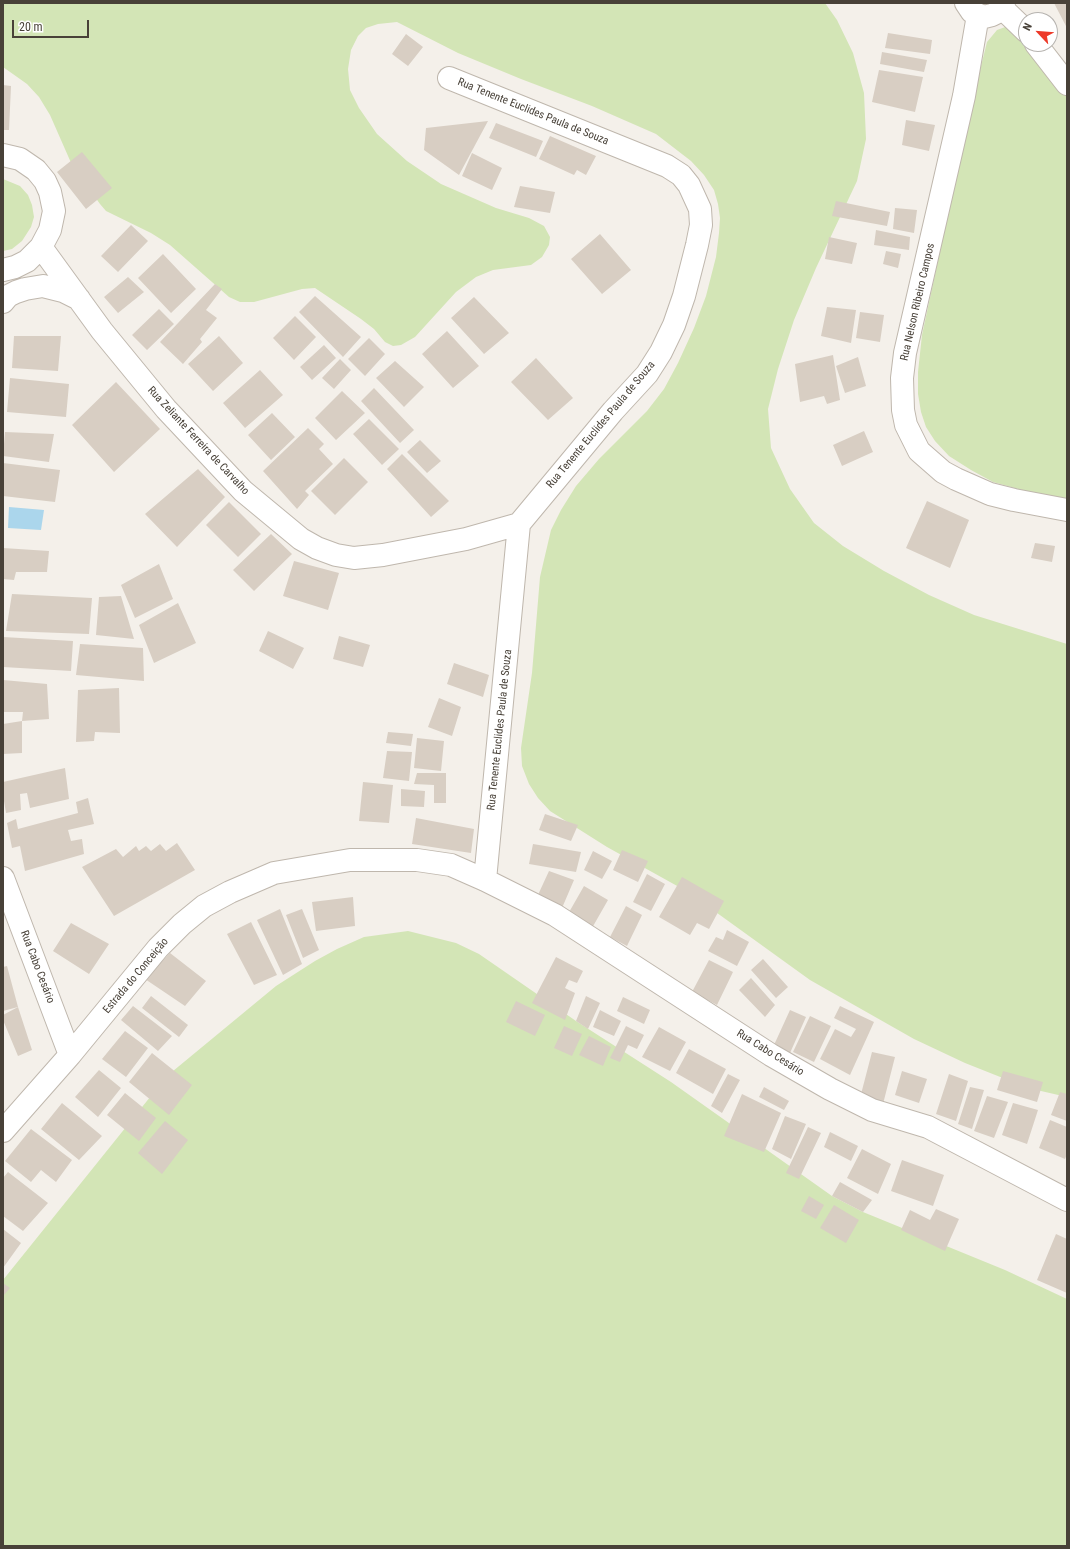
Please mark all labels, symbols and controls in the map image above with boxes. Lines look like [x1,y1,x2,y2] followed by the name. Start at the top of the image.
[14,12,91,38] scale bar
[1018,12,1058,52] north arrow
[19,20,43,34] text: 20 m
[1020,21,1035,33] text: N
[456,76,610,148] street label: Rua Tenente Euclides Paula de Souza
[898,242,938,362] street label: Rua Nelson Ribeiro Campos
[544,359,658,491] street label: Rua Tenente Euclides Paula de Souza
[144,384,252,498] street label: Rua Zeliante Ferreira de Carvalho
[485,649,515,811] street label: Rua Tenente Euclides Paula de Souza
[17,929,57,1005] street label: Rua Cabo Cesário
[101,936,171,1016] street label: Estrada do Conceição
[734,1027,806,1079] street label: Rua Cabo Cesário

